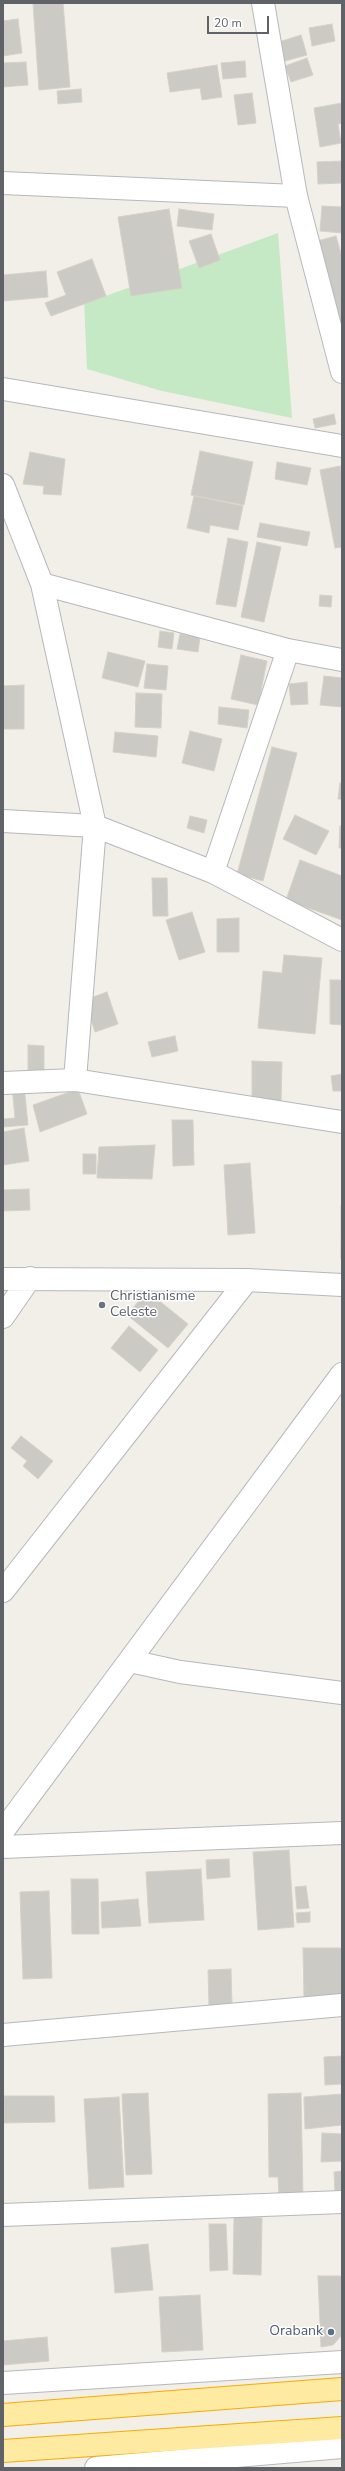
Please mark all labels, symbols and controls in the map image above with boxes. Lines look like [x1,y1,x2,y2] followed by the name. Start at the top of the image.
[209,8,271,34] scale bar
[214,15,242,31] text: 20 m
[110,1289,195,1322] place label: Christianisme Celeste
[97,1300,107,1310] marker: Christianisme Celeste
[269,2324,323,2340] place label: Orabank
[326,2327,336,2337] marker: Orabank

